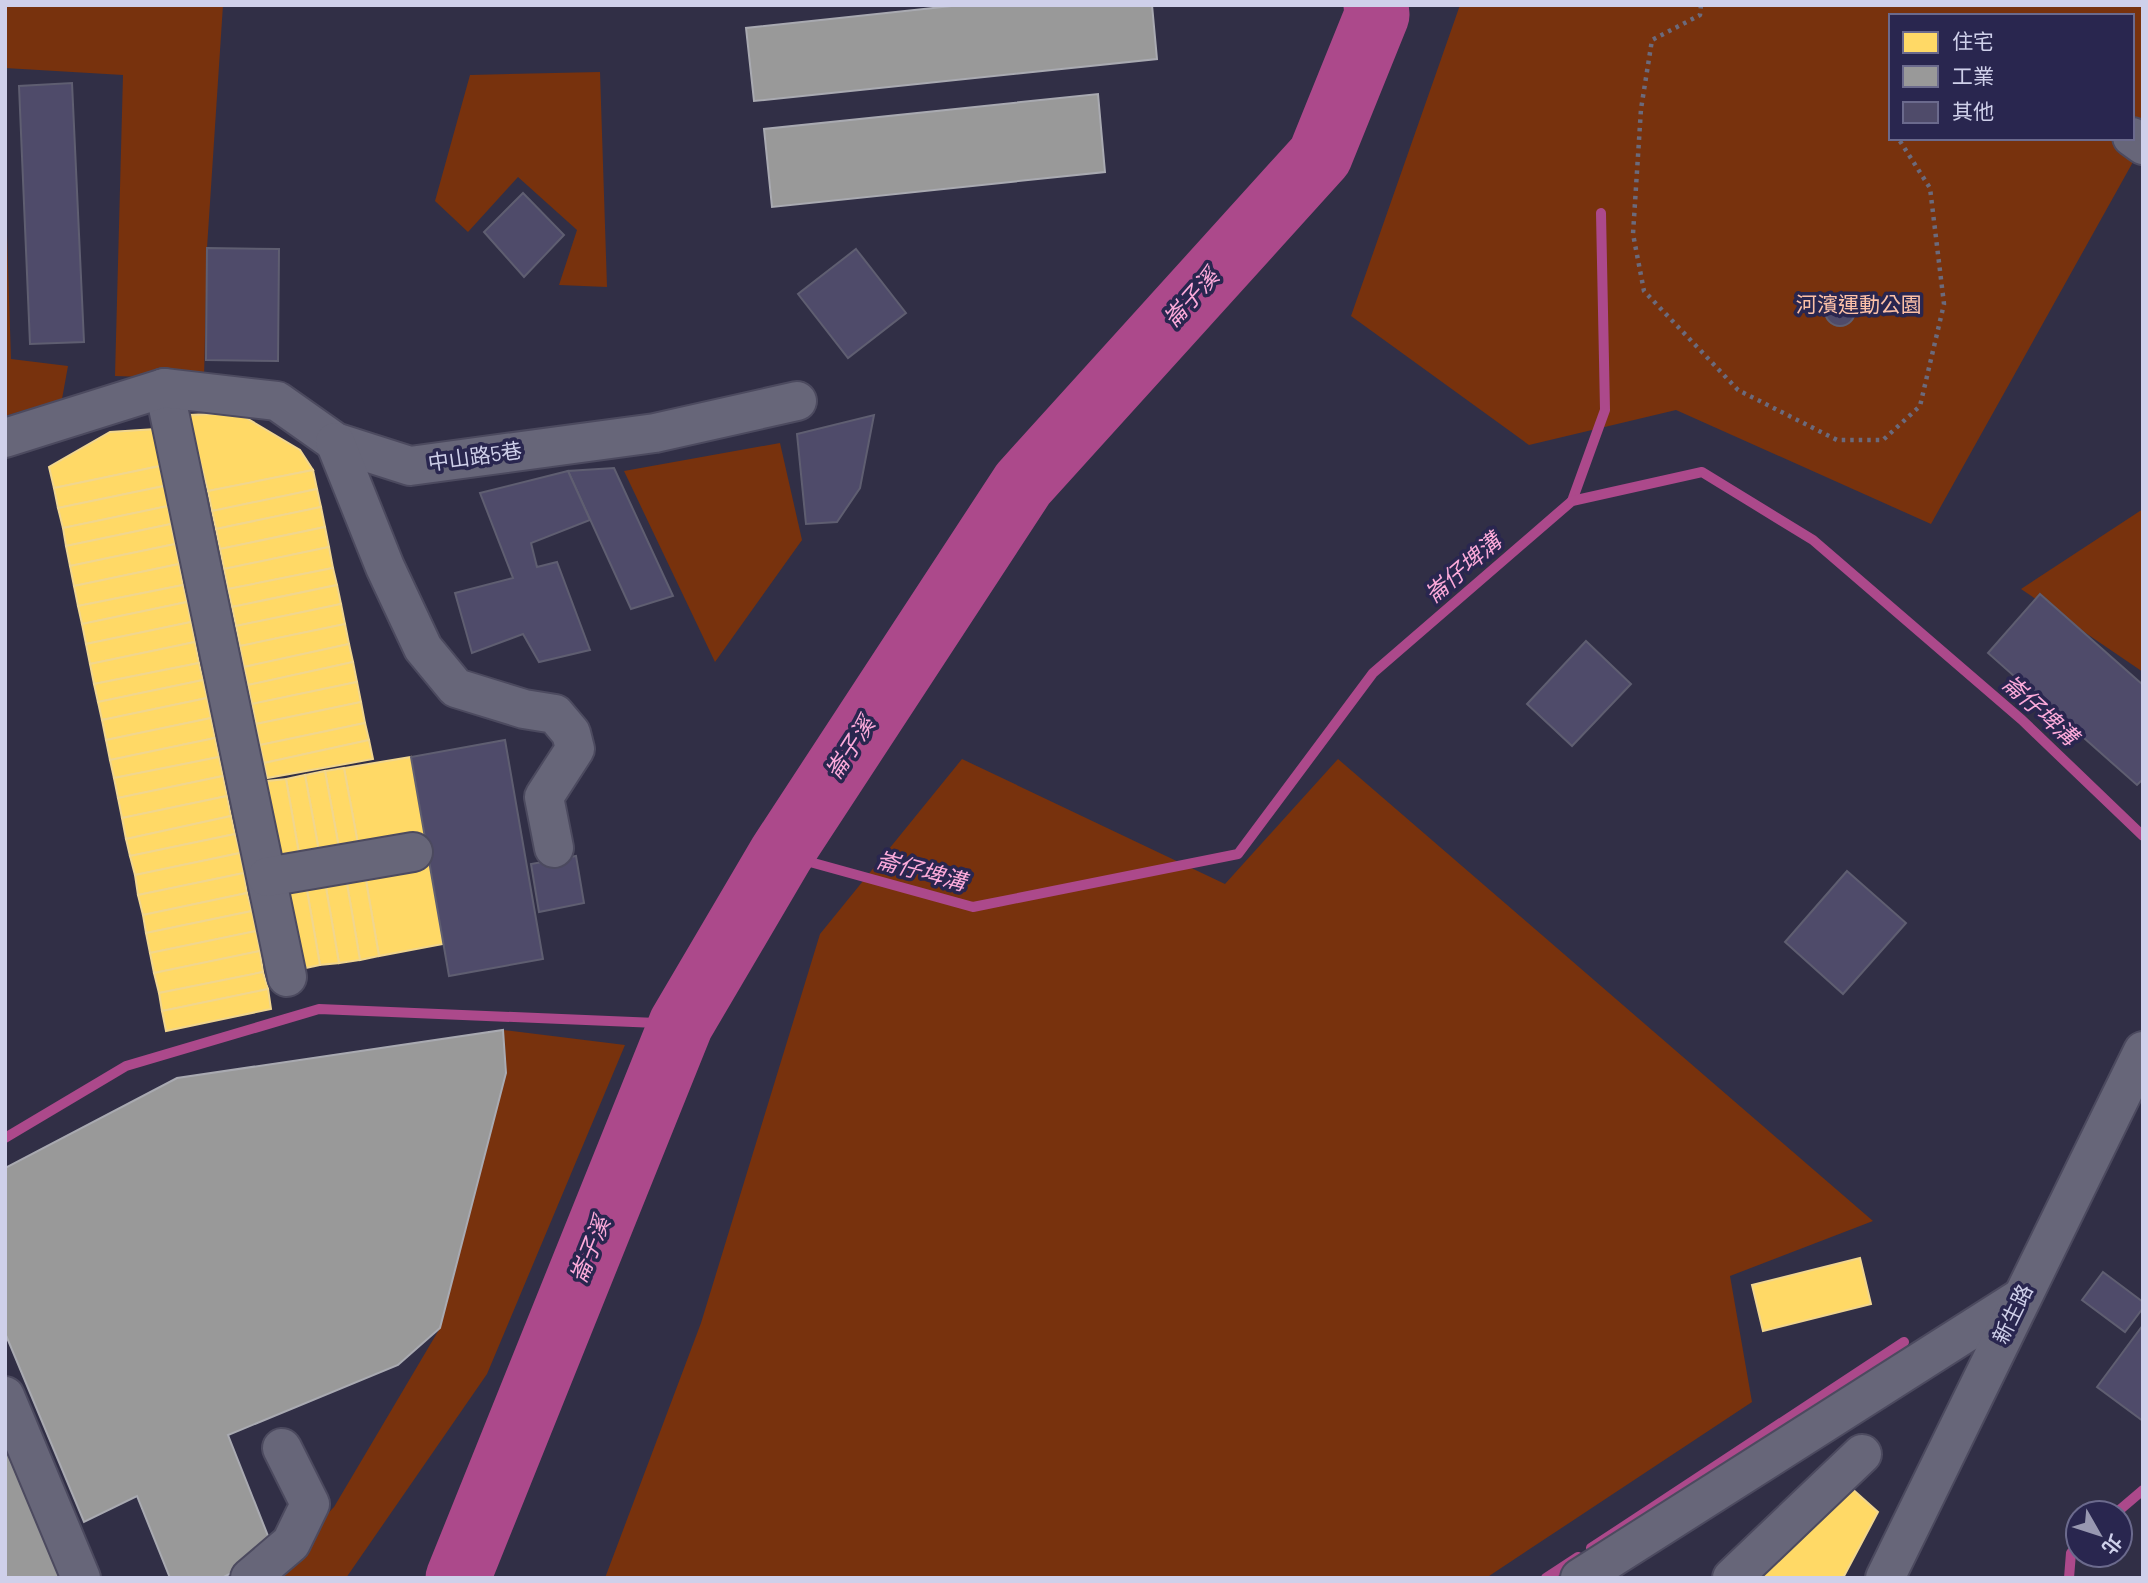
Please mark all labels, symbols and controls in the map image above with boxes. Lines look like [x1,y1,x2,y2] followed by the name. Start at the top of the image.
[1889,14,2134,140] legend
[1952,28,1994,53] text: 住宅
[1952,63,1994,88] text: 工業
[1952,98,1994,123] text: 其他
[1157,260,1226,332] water label: 崙子溪
[1796,291,1922,316] park label: 河濱運動公園
[426,437,523,474] street label: 中山路5巷
[1418,525,1509,608] water label: 崙仔埤溝
[1997,668,2086,752] water label: 崙仔埤溝
[819,708,881,784] water label: 崙子溪
[873,845,972,896] water label: 崙仔埤溝
[563,1210,616,1287] water label: 崙子溪
[1987,1280,2037,1347] street label: 新生路
[2064,1499,2134,1569] north arrow
[2098,1530,2128,1560] text: 北

